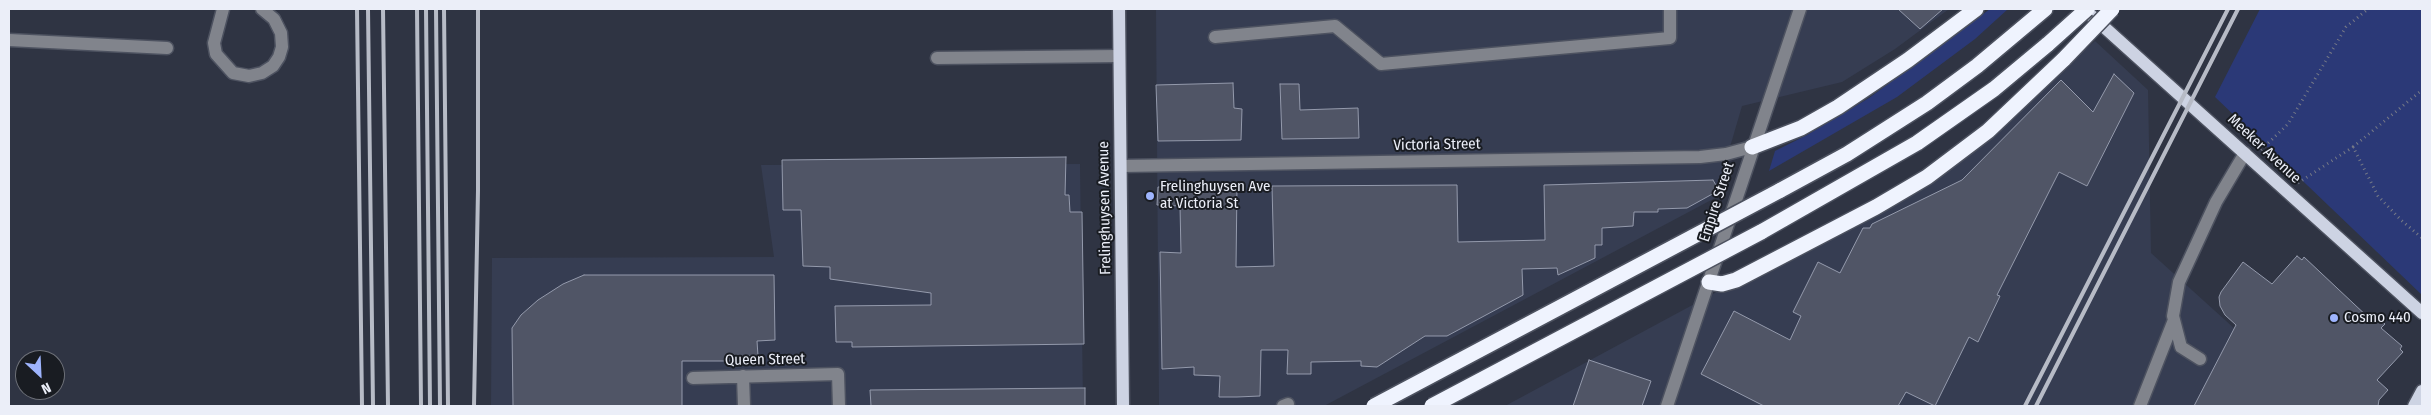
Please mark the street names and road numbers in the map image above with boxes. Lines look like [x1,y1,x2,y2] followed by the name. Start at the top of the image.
[2224,111,2304,187] street label: Meeker Avenue
[1393,135,1481,155] street label: Victoria Street
[1095,141,1115,275] street label: Frelinghuysen Avenue
[1696,160,1738,244] street label: Empire Street
[725,350,805,370] street label: Queen Street

